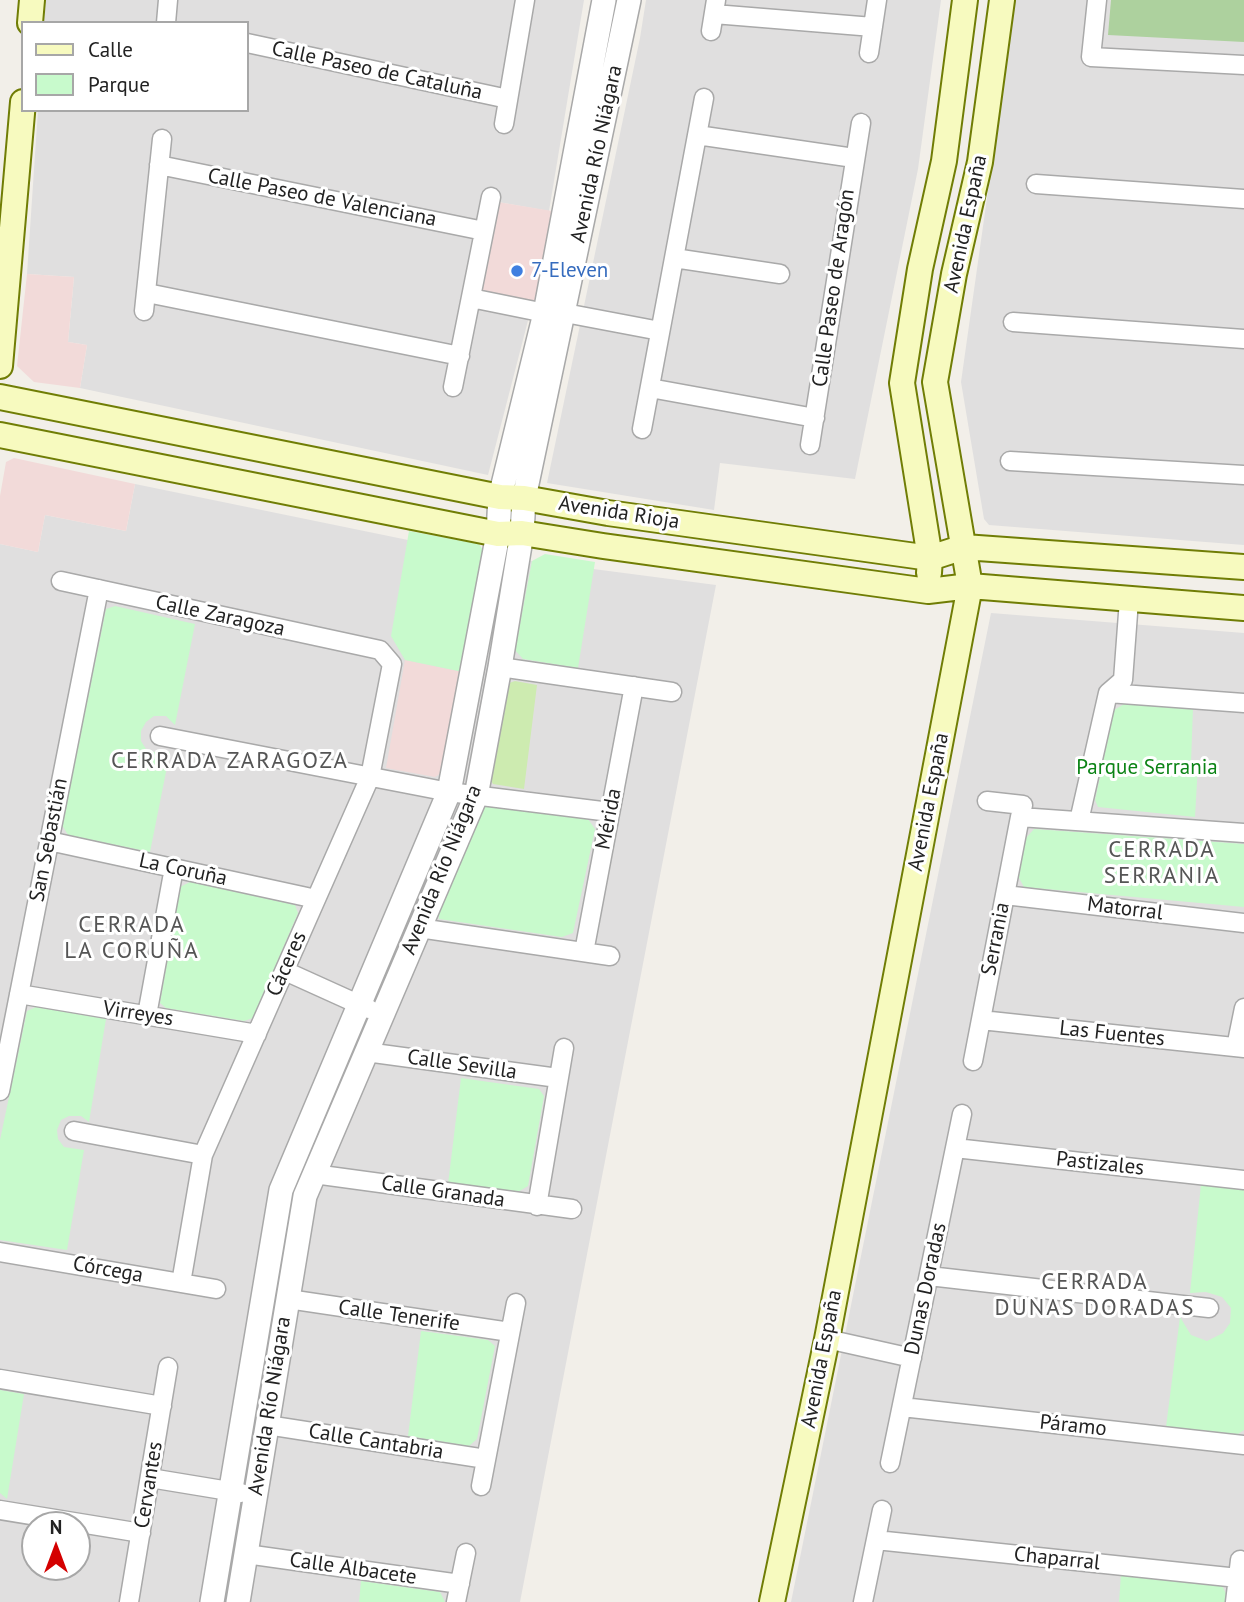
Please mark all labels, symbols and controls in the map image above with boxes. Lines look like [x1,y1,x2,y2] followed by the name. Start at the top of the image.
[21,21,248,112] legend
[88,36,133,63] text: Calle
[269,36,485,106] street label: Calle Paseo de Cataluña
[566,63,628,245] street label: Avenida Río Niágara
[88,71,150,98] text: Parque
[939,153,993,295] street label: Avenida España
[205,163,439,233] street label: Calle Paseo de Valenciana
[808,187,860,389] street label: Calle Paseo de Aragón
[531,258,608,284] place label: 7-Eleven
[509,263,525,279] marker: 7-Eleven
[557,491,681,535] street label: Avenida Rioja
[153,590,287,642] street label: Calle Zaragoza
[903,731,955,873] street label: Avenida España
[113,747,347,775] district label: CERRADA ZARAGOZA
[1076,755,1218,781] park label: Parque Serrania
[25,776,73,904] street label: San Sebastián
[396,781,488,959] street label: Avenida Río Niágara
[591,786,627,852] street label: Mérida
[1105,836,1219,890] district label: CERRADA SERRANIA
[137,848,229,892] street label: La Coruña
[1086,892,1164,926] street label: Matorral
[977,900,1015,978] street label: Serrania
[65,911,199,965] district label: CERRADA LA CORUÑA
[262,927,312,1001] street label: Cáceres
[101,996,175,1032] street label: Virreyes
[1058,1016,1166,1052] street label: Las Fuentes
[406,1045,518,1085] street label: Calle Sevilla
[1055,1147,1145,1181] street label: Pastizales
[380,1171,506,1213] street label: Calle Granada
[900,1221,952,1357] street label: Dunas Doradas
[71,1251,145,1289] street label: Córcega
[996,1268,1194,1322] district label: CERRADA DUNAS DORADAS
[796,1288,848,1430] street label: Avenida España
[337,1295,461,1337] street label: Calle Tenerife
[243,1315,297,1497] street label: Avenida Río Niágara
[1038,1410,1108,1442] street label: Páramo
[307,1419,445,1465] street label: Calle Cantabria
[130,1440,168,1530] street label: Cervantes
[21,1511,91,1581] north arrow
[50,1515,62,1539] text: N
[1013,1542,1101,1576] street label: Chaparral
[288,1548,418,1590] street label: Calle Albacete

